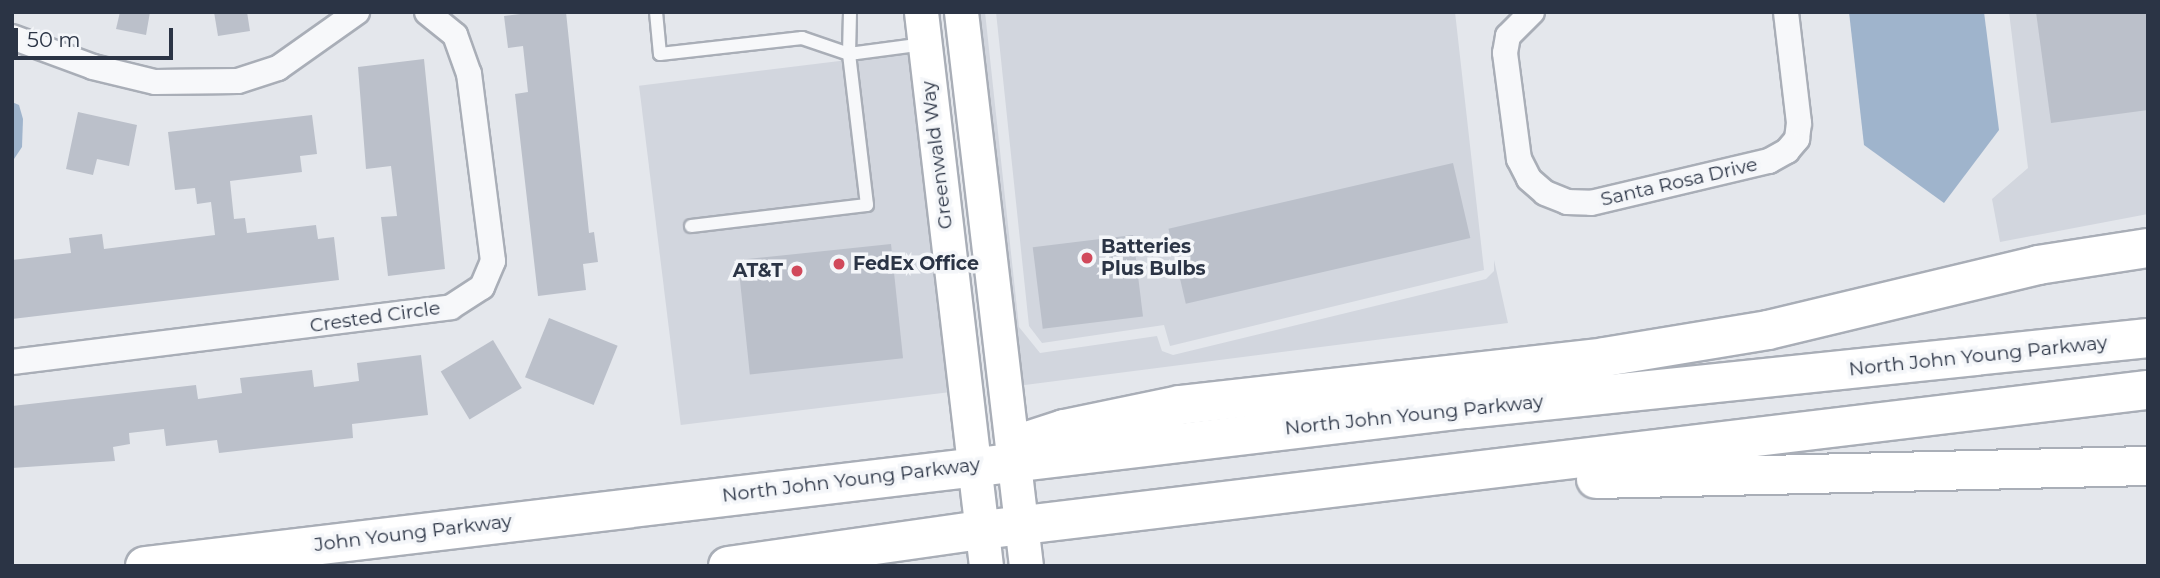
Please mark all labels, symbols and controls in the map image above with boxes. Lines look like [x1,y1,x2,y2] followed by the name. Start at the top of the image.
[18,14,177,58] scale bar
[27,27,81,52] text: 50 m
[917,79,957,231] street label: Greenwald Way
[1598,153,1760,211] street label: Santa Rosa Drive
[1101,236,1206,280] place label: Batteries Plus Bulbs
[1079,250,1095,266] marker: Batteries Plus Bulbs
[853,253,979,275] place label: FedEx Office
[831,256,847,272] marker: FedEx Office
[733,260,783,282] place label: AT&T
[789,263,805,279] marker: AT&T
[308,297,442,337] street label: Crested Circle
[1848,331,2108,381] street label: North John Young Parkway
[1284,390,1544,440] street label: North John Young Parkway
[721,453,981,507] street label: North John Young Parkway
[313,510,513,556] street label: John Young Parkway

